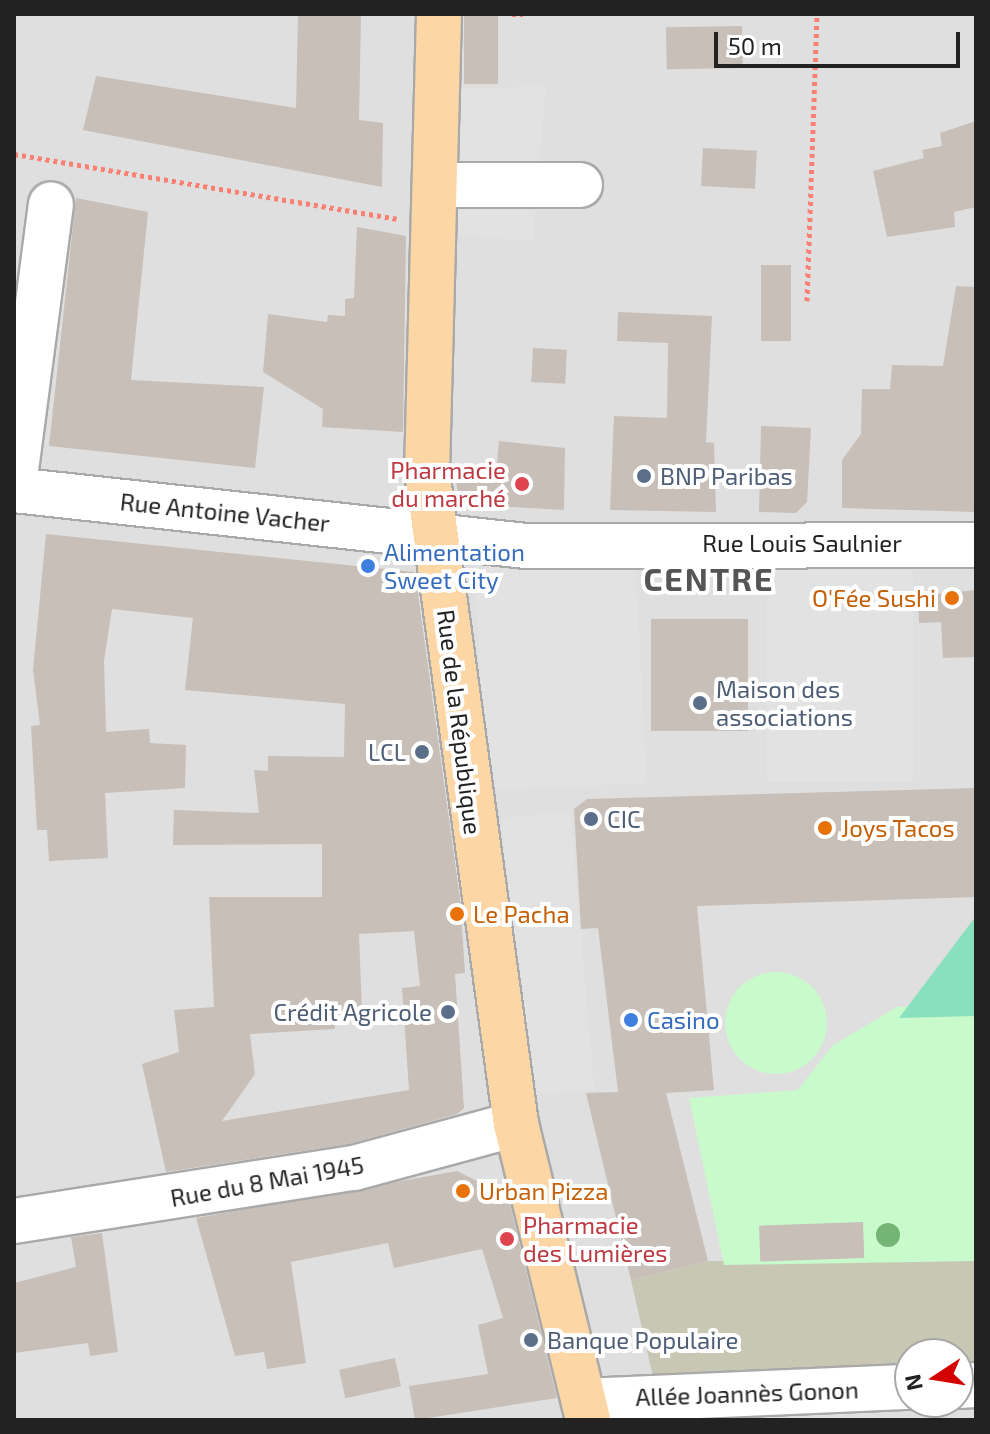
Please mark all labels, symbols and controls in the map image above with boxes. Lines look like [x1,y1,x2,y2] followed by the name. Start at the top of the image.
[718,16,964,66] scale bar
[728,31,782,60] text: 50 m
[390,456,506,512] place label: Pharmacie du marché
[660,462,793,490] place label: BNP Paribas
[635,467,653,485] marker: BNP Paribas
[513,475,531,493] marker: Pharmacie du marché
[118,487,332,537] street label: Rue Antoine Vacher
[702,529,902,557] street label: Rue Louis Saulnier
[384,538,525,594] place label: Alimentation Sweet City
[359,557,377,575] marker: Alimentation Sweet City
[644,559,774,597] district label: CENTRE
[812,584,936,612] place label: O'Fée Sushi
[943,589,961,607] marker: O'Fée Sushi
[432,608,488,836] street label: Rue de la République
[716,675,853,731] place label: Maison des associations
[691,694,709,712] marker: Maison des associations
[368,738,406,766] place label: LCL
[413,743,431,761] marker: LCL
[607,805,641,833] place label: CIC
[582,810,600,828] marker: CIC
[841,814,955,842] place label: Joys Tacos
[816,819,834,837] marker: Joys Tacos
[473,900,570,928] place label: Le Pacha
[448,905,466,923] marker: Le Pacha
[273,998,432,1026] place label: Crédit Agricole
[439,1003,457,1021] marker: Crédit Agricole
[647,1006,720,1034] place label: Casino
[622,1011,640,1029] marker: Casino
[168,1150,366,1212] street label: Rue du 8 Mai 1945
[479,1177,609,1205] place label: Urban Pizza
[454,1182,472,1200] marker: Urban Pizza
[523,1211,667,1267] place label: Pharmacie des Lumières
[498,1230,516,1248] marker: Pharmacie des Lumières
[547,1326,738,1354] place label: Banque Populaire
[522,1331,540,1349] marker: Banque Populaire
[894,1338,974,1418] north arrow
[898,1372,927,1393] text: N
[635,1375,859,1411] street label: Allée Joannès Gonon

